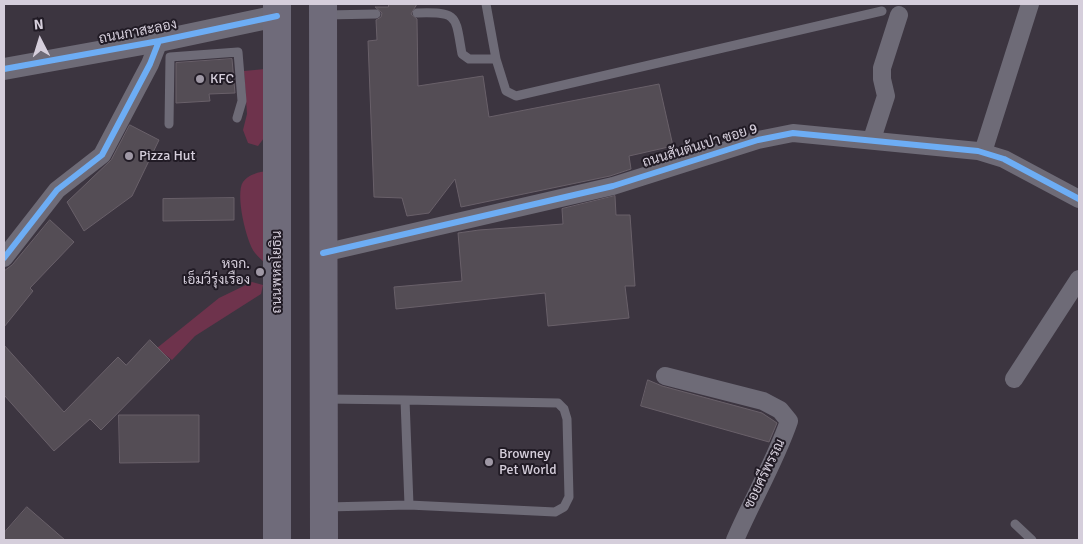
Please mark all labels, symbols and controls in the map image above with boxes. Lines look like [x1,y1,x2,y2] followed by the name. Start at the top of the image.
[15,15,65,65] north arrow
[33,16,44,33] text: N
[98,16,178,48] street label: ถนนกาสะลอง
[210,71,234,87] place label: KFC
[194,73,206,85] marker: KFC
[641,121,759,171] street label: ถนนสันต้นเปา ซอย 9
[139,148,195,164] place label: Pizza Hut
[123,150,135,162] marker: Pizza Hut
[269,231,285,313] street label: ถนนพหลโยธิน
[183,256,250,288] place label: หจก. เอ็มวีรุ่งเรือง
[254,266,266,278] marker: หจก. เอ็มวีรุ่งเรือง
[741,436,789,512] street label: ซอยศรีพรรณ
[499,446,557,478] place label: Browney Pet World
[483,456,495,468] marker: Browney Pet World

